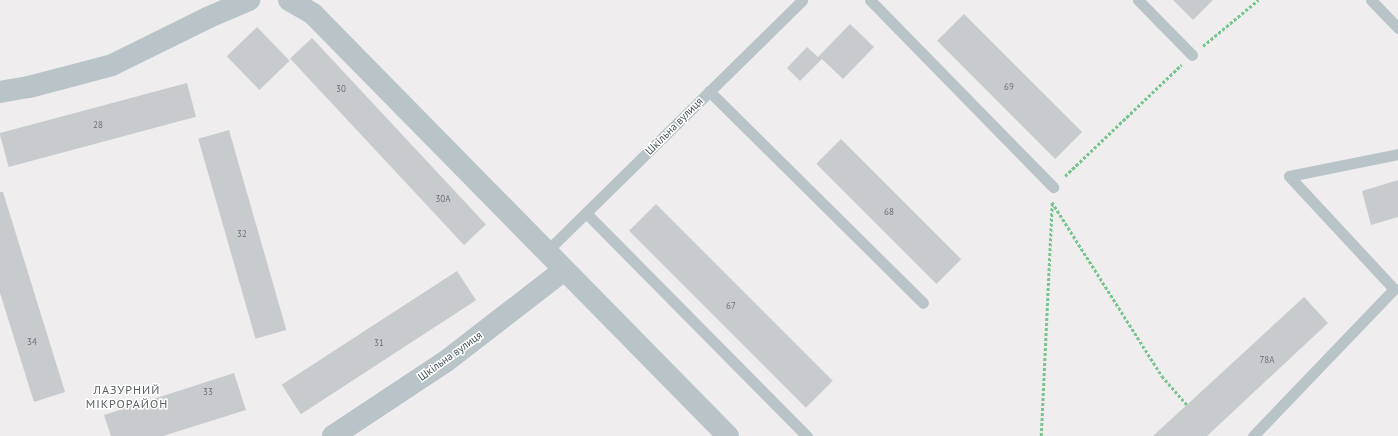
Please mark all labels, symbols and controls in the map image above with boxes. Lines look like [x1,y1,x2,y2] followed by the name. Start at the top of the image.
[1004,82,1014,92] house number: 69
[336,84,346,94] house number: 30
[642,94,706,158] street label: Шкільна вулиця
[93,120,103,130] house number: 28
[435,194,451,204] house number: 30А
[884,207,894,217] house number: 68
[237,229,247,239] house number: 32
[726,301,736,311] house number: 67
[415,328,485,384] street label: Шкільна вулиця
[27,337,37,347] house number: 34
[374,338,384,348] house number: 31
[1259,355,1275,365] house number: 78А
[86,383,168,411] district label: ЛАЗУРНИЙ МІКРОРАЙОН
[203,387,213,397] house number: 33

